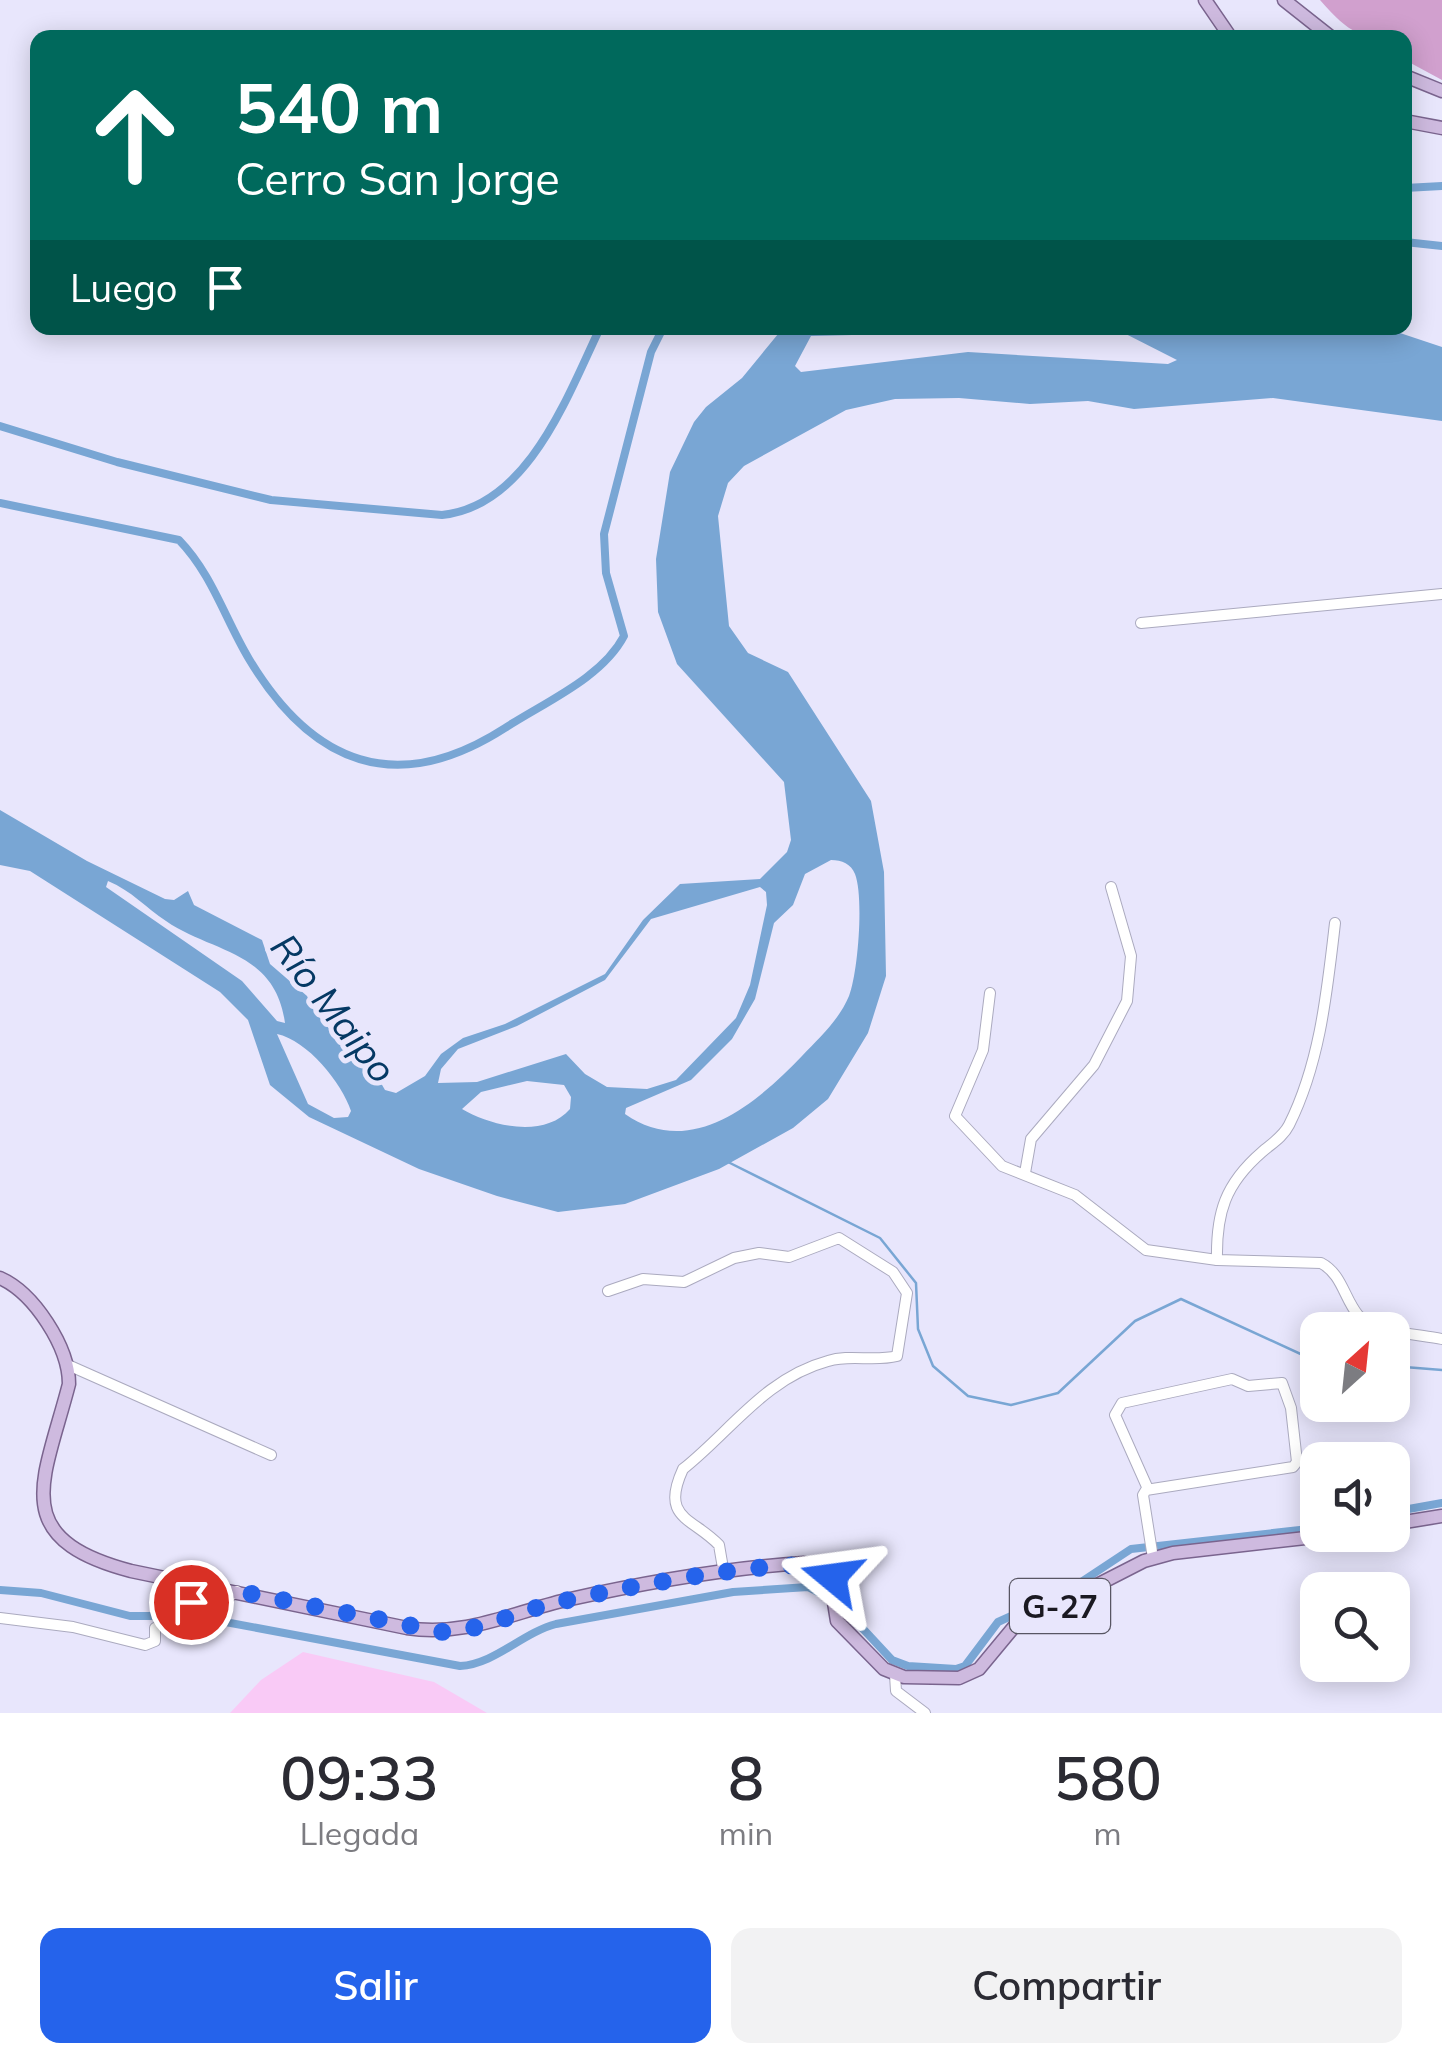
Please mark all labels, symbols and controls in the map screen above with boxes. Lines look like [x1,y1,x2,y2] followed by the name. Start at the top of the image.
[235,63,443,151] text: 540 m
[70,70,200,200] icon: ahead
[235,150,560,206] text: Cerro San Jorge
[198,260,253,315] icon: arrive
[70,264,178,312] text: Luego
[261,924,407,1092] water label: Río Maipo
[1300,1312,1410,1422] north arrow
[1300,1312,1410,1682] map controls
[1300,1442,1410,1552] button: sound
[780,1525,884,1629] position arrow
[149,1560,234,1645] pin
[1300,1572,1410,1682] button: search
[164,1575,219,1630] icon: arrive
[1010,1579,1110,1633] road number: G-27
[280,1740,439,1815] text: 09:33
[728,1740,764,1815] text: 8
[1054,1740,1162,1815] text: 580
[300,1813,419,1853] text: Llegada
[719,1813,773,1853] text: min
[1094,1813,1122,1853] text: m
[40,1928,711,2043] button: Salir
[731,1928,1402,2043] button: Compartir

